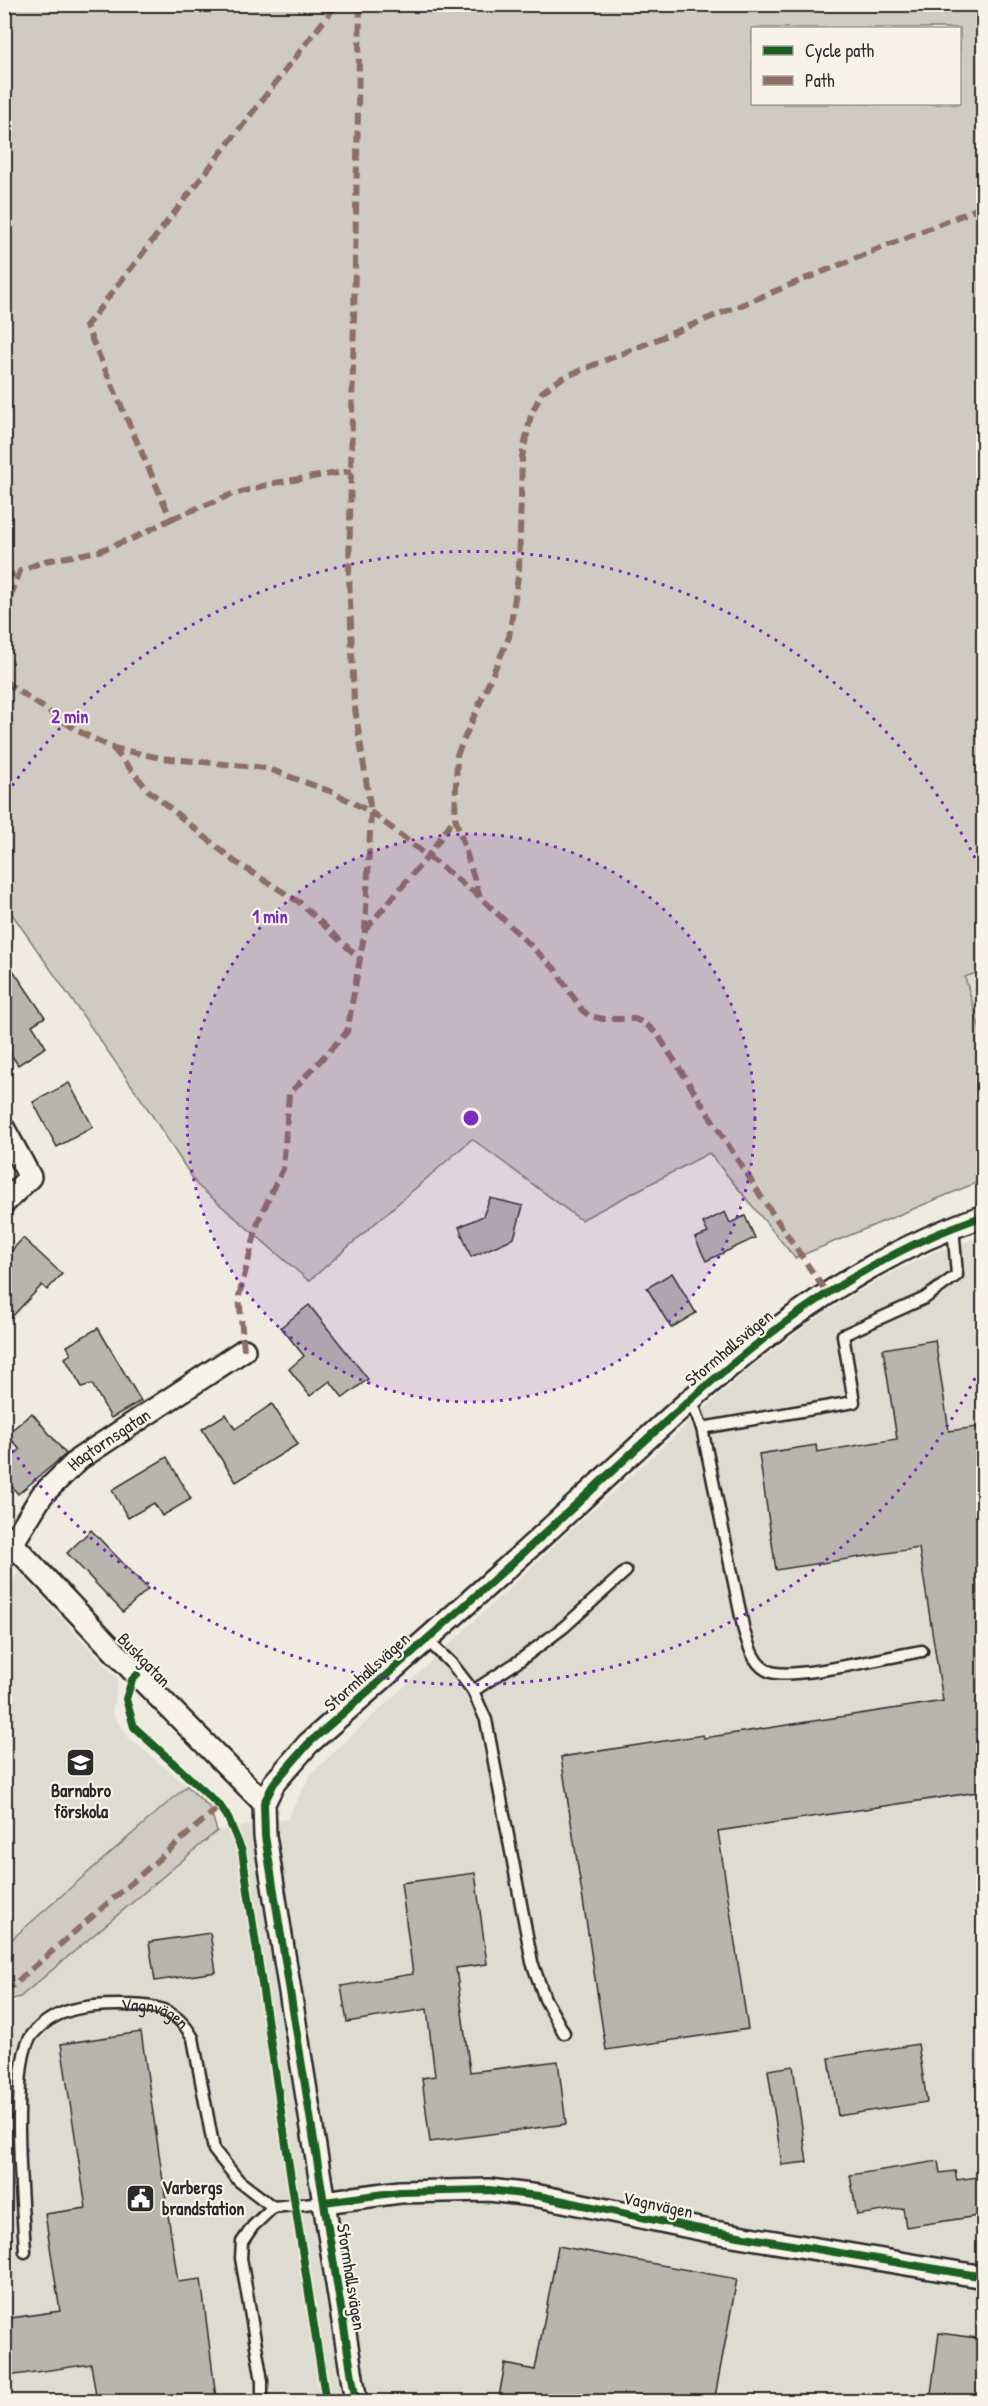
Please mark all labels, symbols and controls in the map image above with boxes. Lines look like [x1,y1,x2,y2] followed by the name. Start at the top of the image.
[751,27,961,105] legend
[805,38,875,63] text: Cycle path
[805,68,835,93] text: Path
[52,704,88,729] text: 2 min
[252,904,288,929] text: 1 min
[461,1108,481,1128] centre of rings
[679,1303,778,1392] street label: Stormhallsvägen
[61,1402,155,1476] street label: Hagtornsgatan
[318,1626,415,1717] street label: Stormhallsvägen
[112,1627,177,1693] street label: Buskgatan
[65,1746,97,1778] school or university icon: Barnabro förskola
[51,1778,112,1824] place label: Barnabro förskola
[121,1992,195,2035] street label: Vagnvägen
[162,2175,244,2221] place label: Varbergs brandstation
[125,2182,157,2214] public building icon: Varbergs brandstation
[621,2185,695,2224] street label: Vagnvägen
[331,2222,372,2332] street label: Stormhallsvägen

